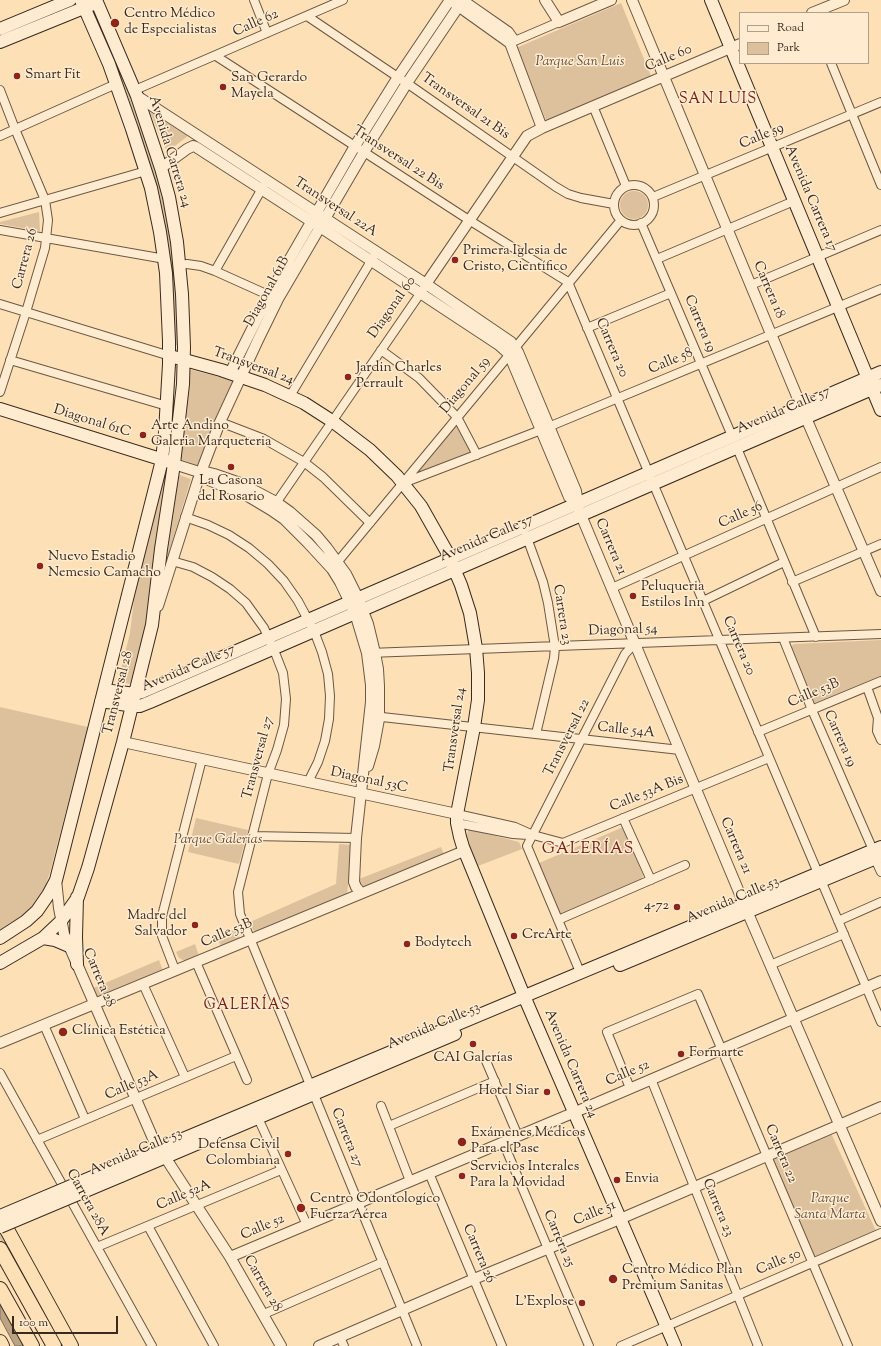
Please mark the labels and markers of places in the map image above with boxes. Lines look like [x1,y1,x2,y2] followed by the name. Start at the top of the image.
[124,7,216,40] place label: Centro Médico de Especialistas
[109,17,121,29] marker: Centro Médico de Especialistas
[25,68,80,84] place label: Smart Fit
[12,71,22,81] marker: Smart Fit
[231,71,307,104] place label: San Gerardo Mayela
[218,82,228,92] marker: San Gerardo Mayela
[463,244,567,276] place label: Primera Iglesia de Cristo, Científico
[450,255,460,265] marker: Primera Iglesia de Cristo, Científico
[356,361,441,394] place label: Jardin Charles Perrault
[343,372,353,382] marker: Jardin Charles Perrault
[151,419,271,452] place label: Arte Andino Galeria Marqueteria
[138,430,148,440] marker: Arte Andino Galeria Marqueteria
[226,462,236,472] marker: La Casona del Rosario
[198,474,264,506] place label: La Casona del Rosario
[48,550,161,582] place label: Nuevo Estadio Nemesio Camacho
[35,561,45,571] marker: Nuevo Estadio Nemesio Camacho
[641,580,705,612] place label: Peluqueria Estilos Inn
[628,591,638,601] marker: Peluqueria Estilos Inn
[644,899,669,915] place label: 4-72
[672,902,682,912] marker: 4-72
[127,909,187,942] place label: Madre del Salvador
[190,920,200,930] marker: Madre del Salvador
[522,928,572,944] place label: CreArte
[509,931,519,941] marker: CreArte
[415,936,472,952] place label: Bodytech
[402,939,412,949] marker: Bodytech
[72,1024,166,1040] place label: Clínica Estética
[57,1026,69,1038] marker: Clínica Estética
[468,1039,478,1049] marker: CAI Galerías
[689,1046,744,1062] place label: Formarte
[676,1049,686,1059] marker: Formarte
[433,1051,513,1067] place label: CAI Galerías
[478,1084,539,1100] place label: Hotel Siar
[542,1087,552,1097] marker: Hotel Siar
[471,1126,585,1158] place label: Exámenes Médicos Para el Pase
[456,1136,468,1148] marker: Exámenes Médicos Para el Pase
[198,1138,280,1170] place label: Defensa Civil Colombiana
[283,1149,293,1159] marker: Defensa Civil Colombiana
[470,1160,579,1192] place label: Servicios Interales Para la Movidad
[457,1171,467,1181] marker: Servicios Interales Para la Movidad
[625,1172,659,1188] place label: Envia
[612,1175,622,1185] marker: Envia
[310,1192,440,1224] place label: Centro Odontologíco Fuerza Aérea
[295,1202,307,1214] marker: Centro Odontologíco Fuerza Aérea
[622,1263,743,1296] place label: Centro Médico Plan Premium Sanitas
[607,1273,619,1285] marker: Centro Médico Plan Premium Sanitas
[515,1295,574,1311] place label: L'Explose
[577,1298,587,1308] marker: L'Explose

